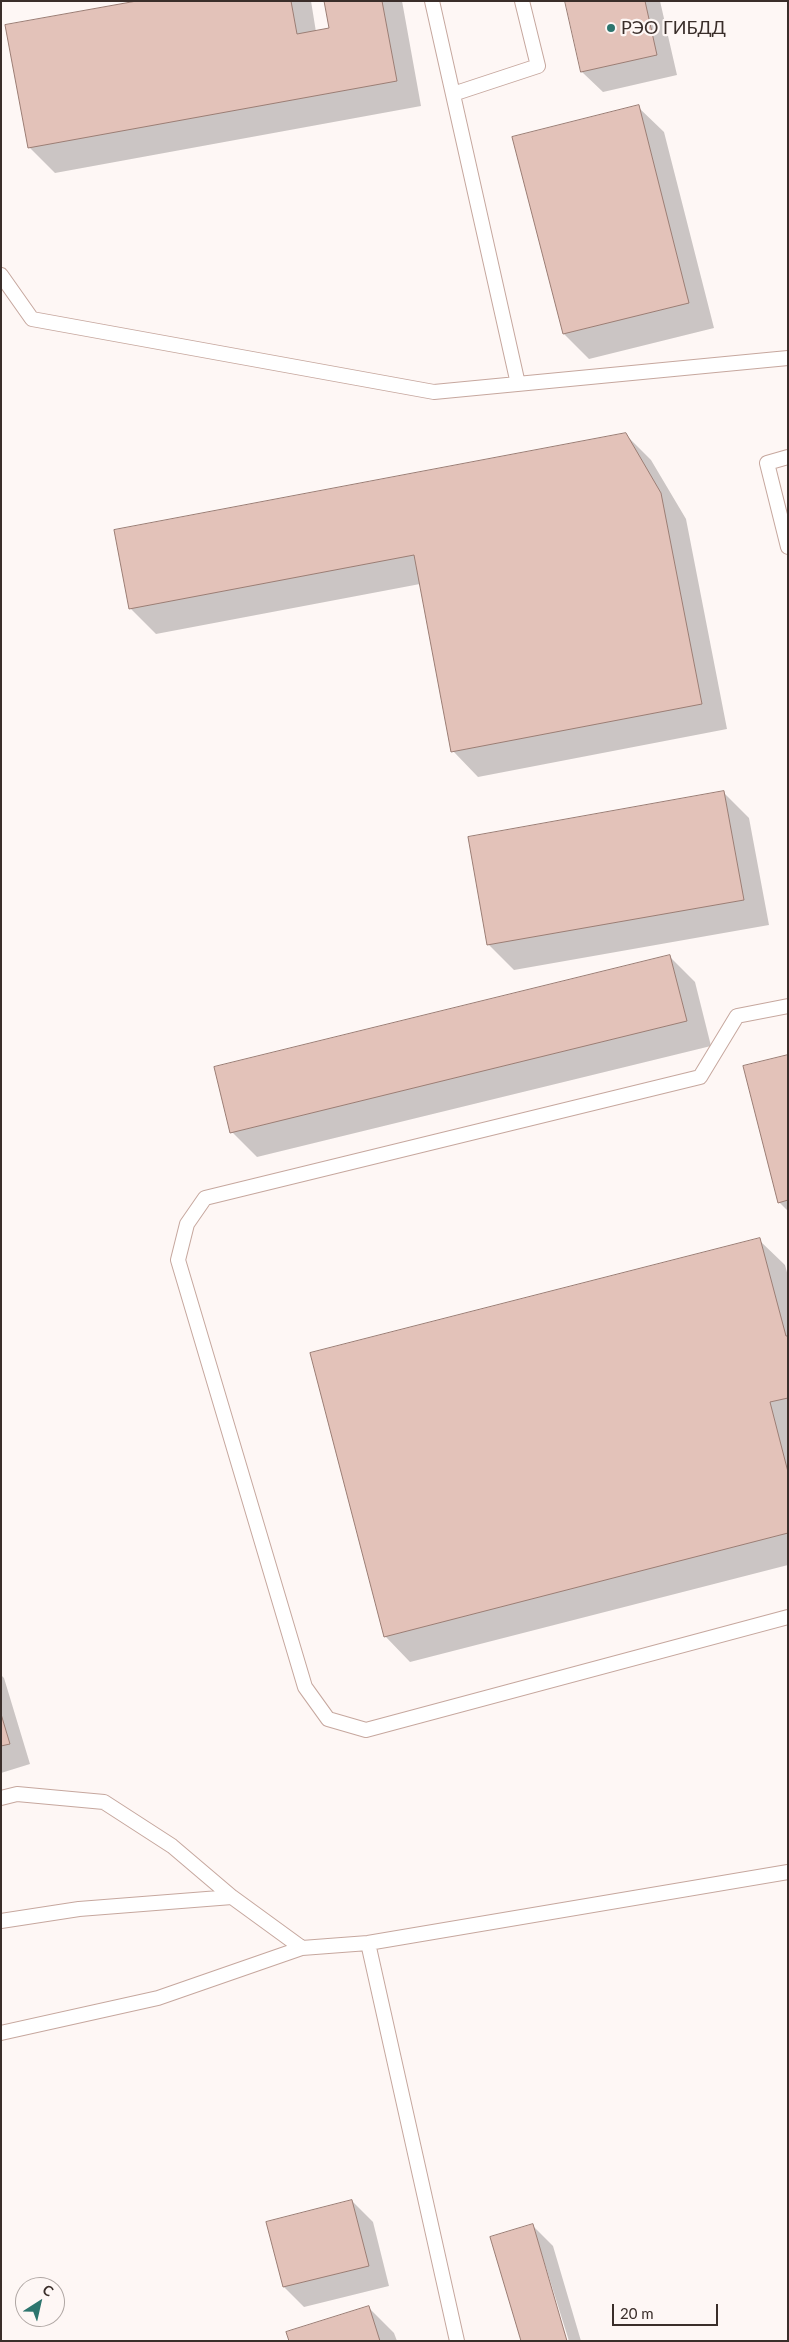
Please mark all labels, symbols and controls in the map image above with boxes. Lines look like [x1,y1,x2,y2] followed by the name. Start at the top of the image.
[621,17,726,39] place label: РЭО ГИБДД
[605,22,617,34] marker: РЭО ГИБДД
[15,2277,65,2327] north arrow
[40,2280,57,2300] text: С
[614,2294,720,2326] scale bar
[620,2304,654,2322] text: 20 m

